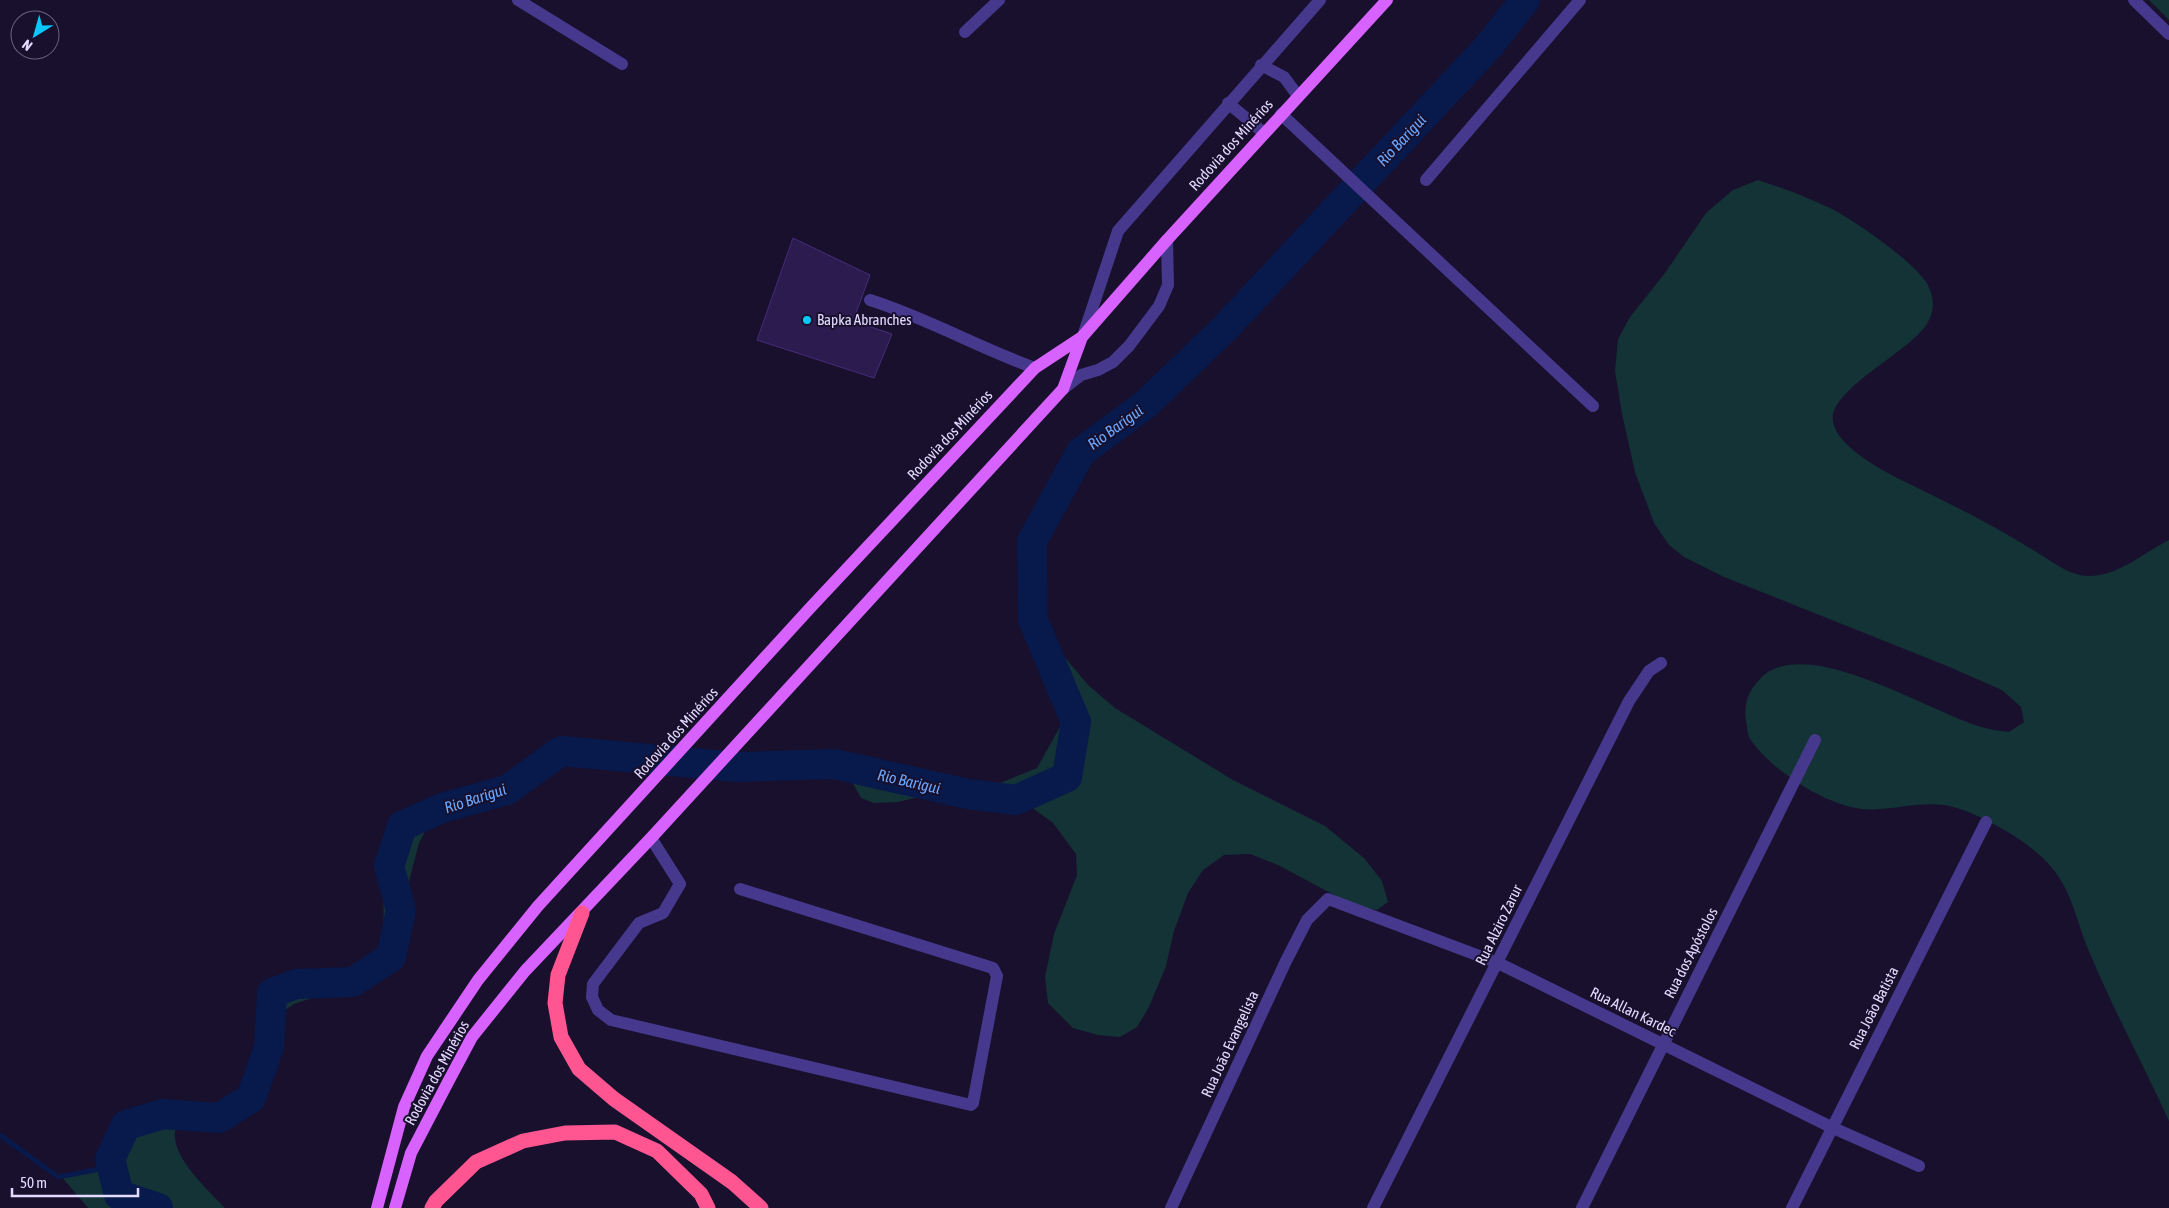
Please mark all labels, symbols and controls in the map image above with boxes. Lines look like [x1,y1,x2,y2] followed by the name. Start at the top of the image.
[10,10,60,60] north arrow
[19,37,35,54] text: N
[1185,96,1276,194] street label: Rodovia dos Minérios
[1373,110,1430,170] water label: Rio Barigui
[817,311,912,328] place label: Bapka Abranches
[801,314,813,326] marker: Bapka Abranches
[904,386,996,483] street label: Rodovia dos Minérios
[1084,401,1147,454] water label: Rio Barigui
[630,684,721,782] street label: Rodovia dos Minérios
[876,765,942,798] water label: Rio Barigui
[442,779,509,817] water label: Rio Barigui
[1472,881,1526,968] street label: Rua Alziro Zarur
[1660,905,1721,1001] street label: Rua dos Apóstolos
[1846,964,1902,1052] street label: Rua João Batista
[1588,983,1679,1040] street label: Rua Allan Kardec
[1197,988,1262,1100] street label: Rua João Evangelista
[401,1018,472,1128] street label: Rodovia dos Minérios
[12,1166,139,1198] scale bar
[20,1174,47,1191] text: 50 m

